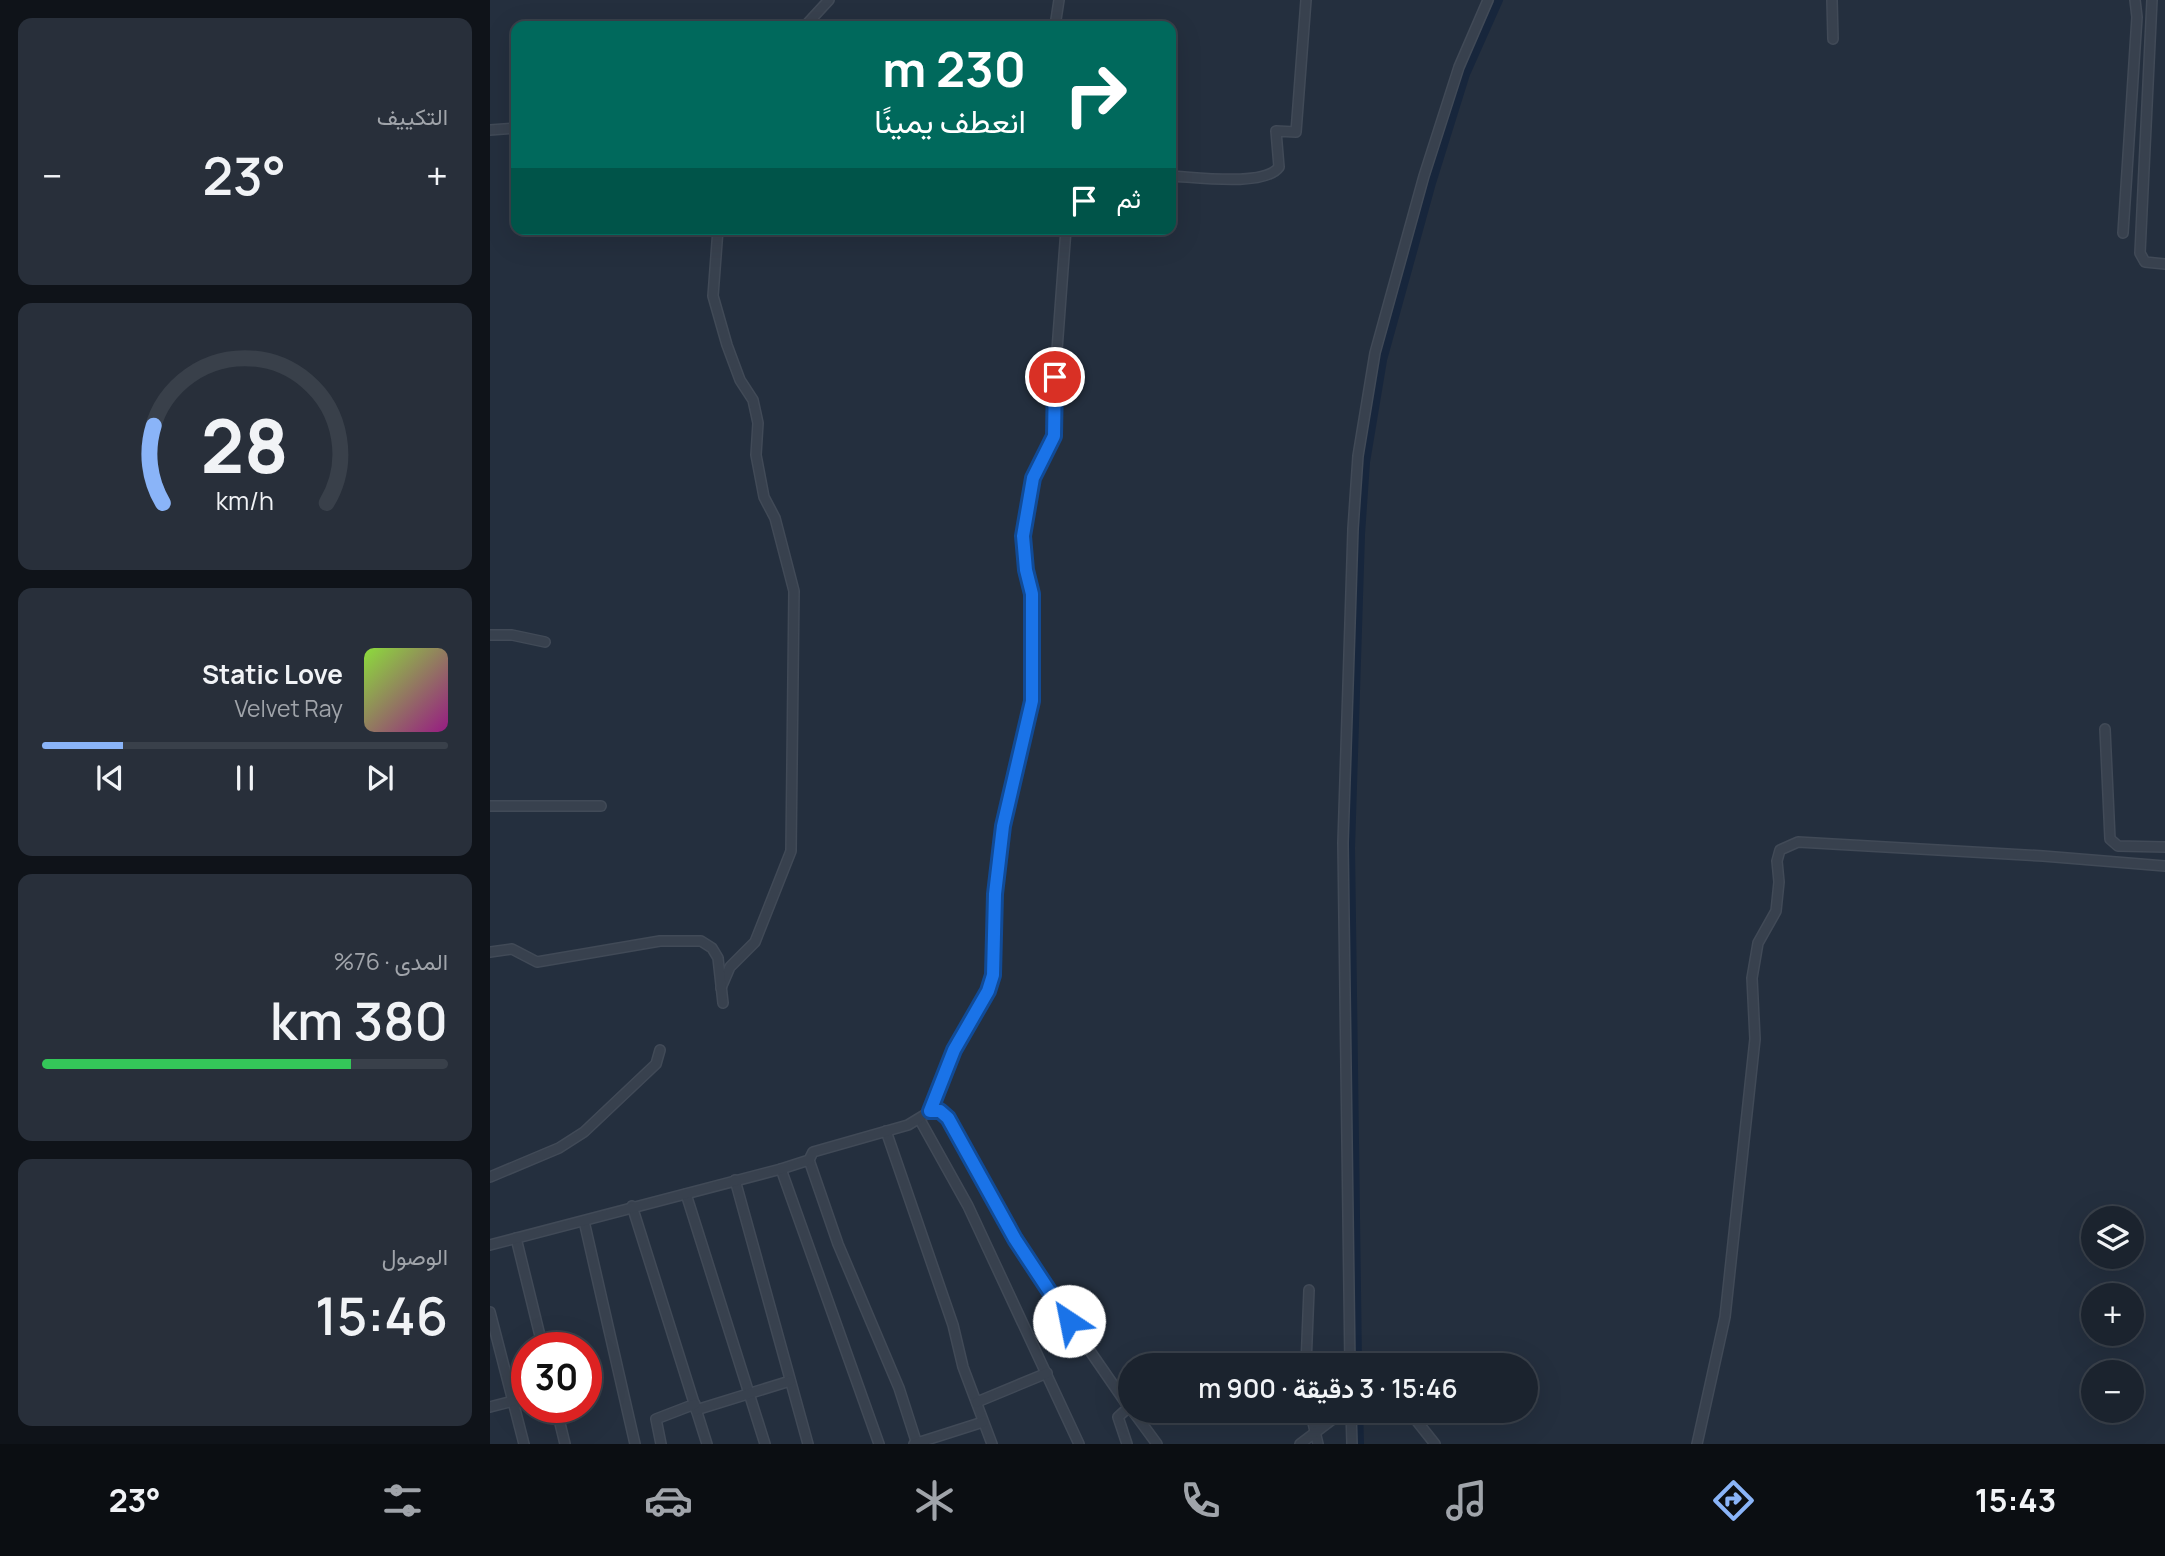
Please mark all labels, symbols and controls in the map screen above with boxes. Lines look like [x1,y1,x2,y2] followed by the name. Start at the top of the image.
[882,35,1026,102] text: 230 m
[1050,49,1141,140] icon: right
[874,99,1026,143] text: انعطف يمينًا
[377,100,448,132] text: التكييف
[202,140,286,211] text: 23°
[42,149,63,201] text: −
[426,149,448,201] text: +
[1117,180,1141,216] text: ثم
[1065,182,1103,220] icon: arrive
[1025,347,1085,407] pin
[1036,358,1074,396] icon: arrive
[201,395,289,495] text: 28
[216,483,274,518] text: km/h
[202,656,343,692] text: Static Love
[234,692,343,724] text: Velvet Ray
[91,759,129,797] icon: previous
[226,759,264,797] icon: pause
[361,759,399,797] icon: next
[333,945,448,977] text: المدى · 76%
[270,985,448,1056] text: 380 km
[2081,1206,2144,1423] map controls
[2081,1206,2144,1269] button: layers
[382,1240,448,1272] text: الوصول
[315,1280,448,1351] text: 15:46
[2081,1283,2144,1346] button: +
[1032,1284,1106,1358] position arrow
[511,1332,602,1423] speed limit sign: 30
[2081,1360,2144,1423] button: −
[1198,1370,1458,1406] text: 15:46 · 3 دقيقة · 900 m
[378,1476,427,1525] icon: filters
[644,1476,693,1525] icon: car
[910,1476,959,1525] icon: climate
[1176,1476,1225,1525] icon: phone
[1442,1476,1491,1525] icon: music
[1709,1476,1758,1525] icon: directions
[109,1478,161,1522] text: 23°
[1975,1478,2056,1522] text: 15:43

